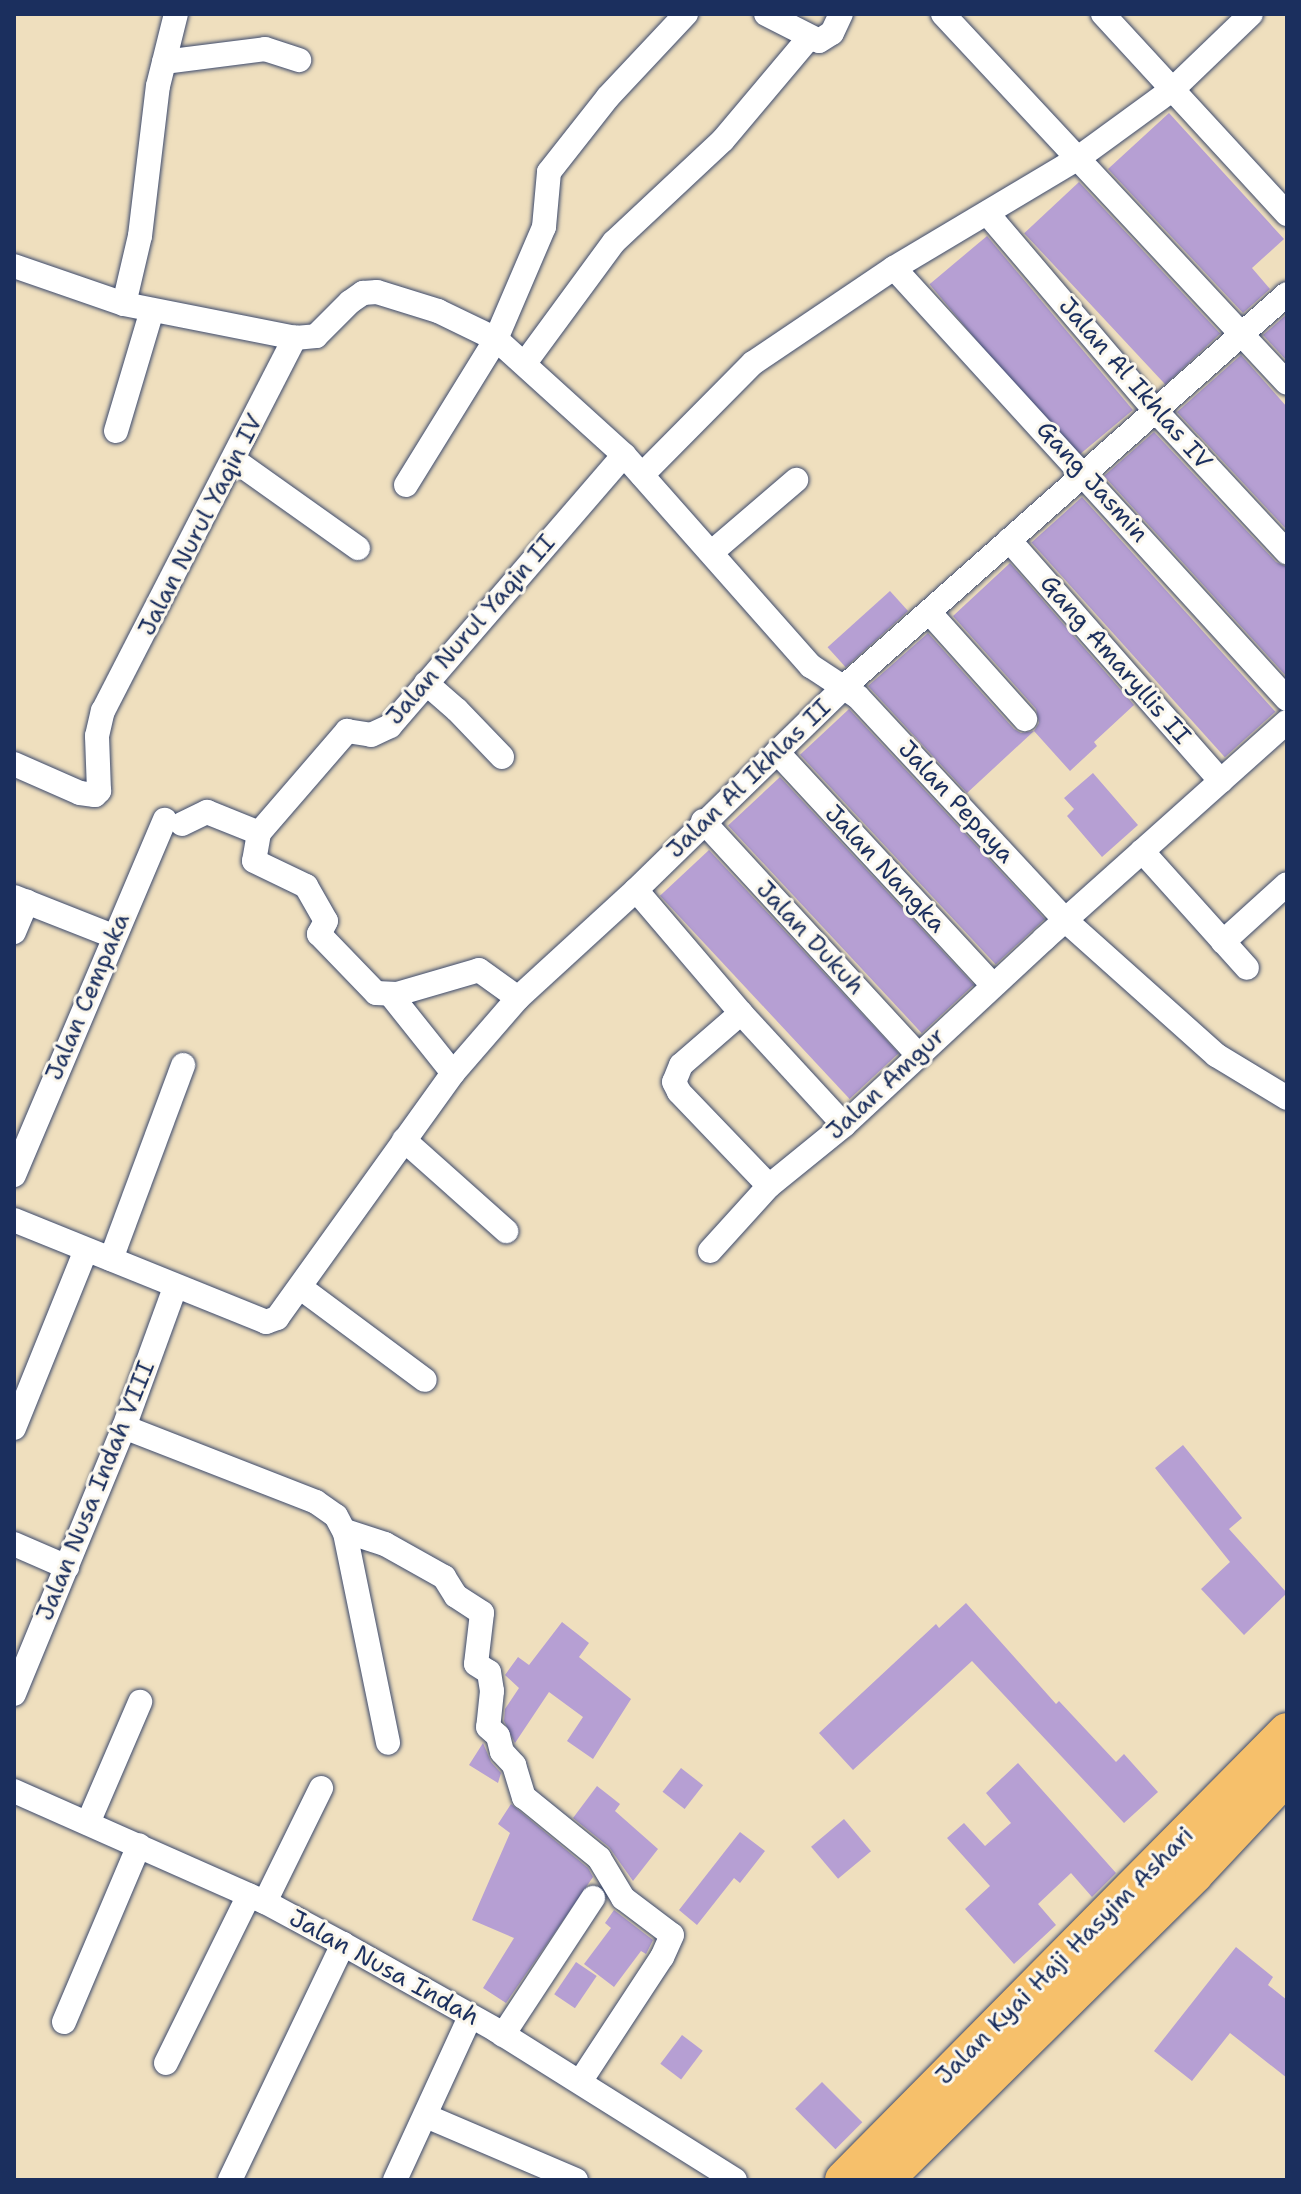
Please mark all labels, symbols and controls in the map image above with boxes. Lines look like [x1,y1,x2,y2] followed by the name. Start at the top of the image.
[1052,292,1218,476] street label: Jalan Al Ikhlas IV
[133,409,269,641] street label: Jalan Nurul Yaqin IV
[1030,416,1154,548] street label: Gang Jasmin
[380,529,562,731] street label: Jalan Nurul Yaqin II
[1034,570,1196,750] street label: Gang Amaryllis II
[661,693,837,865] street label: Jalan Al Ikhlas II
[892,735,1020,869] street label: Jalan Pepaya
[819,799,951,939] street label: Jalan Nangka
[750,875,870,1001] street label: Jalan Dukuh
[40,909,136,1085] street label: Jalan Cempaka
[821,1022,951,1146] street label: Jalan Amgur
[31,1357,161,1625] street label: Jalan Nusa Indah VIII
[930,1821,1200,2091] street label: Jalan Kyai Haji Hasyim Ashari
[284,1904,484,2032] street label: Jalan Nusa Indah

